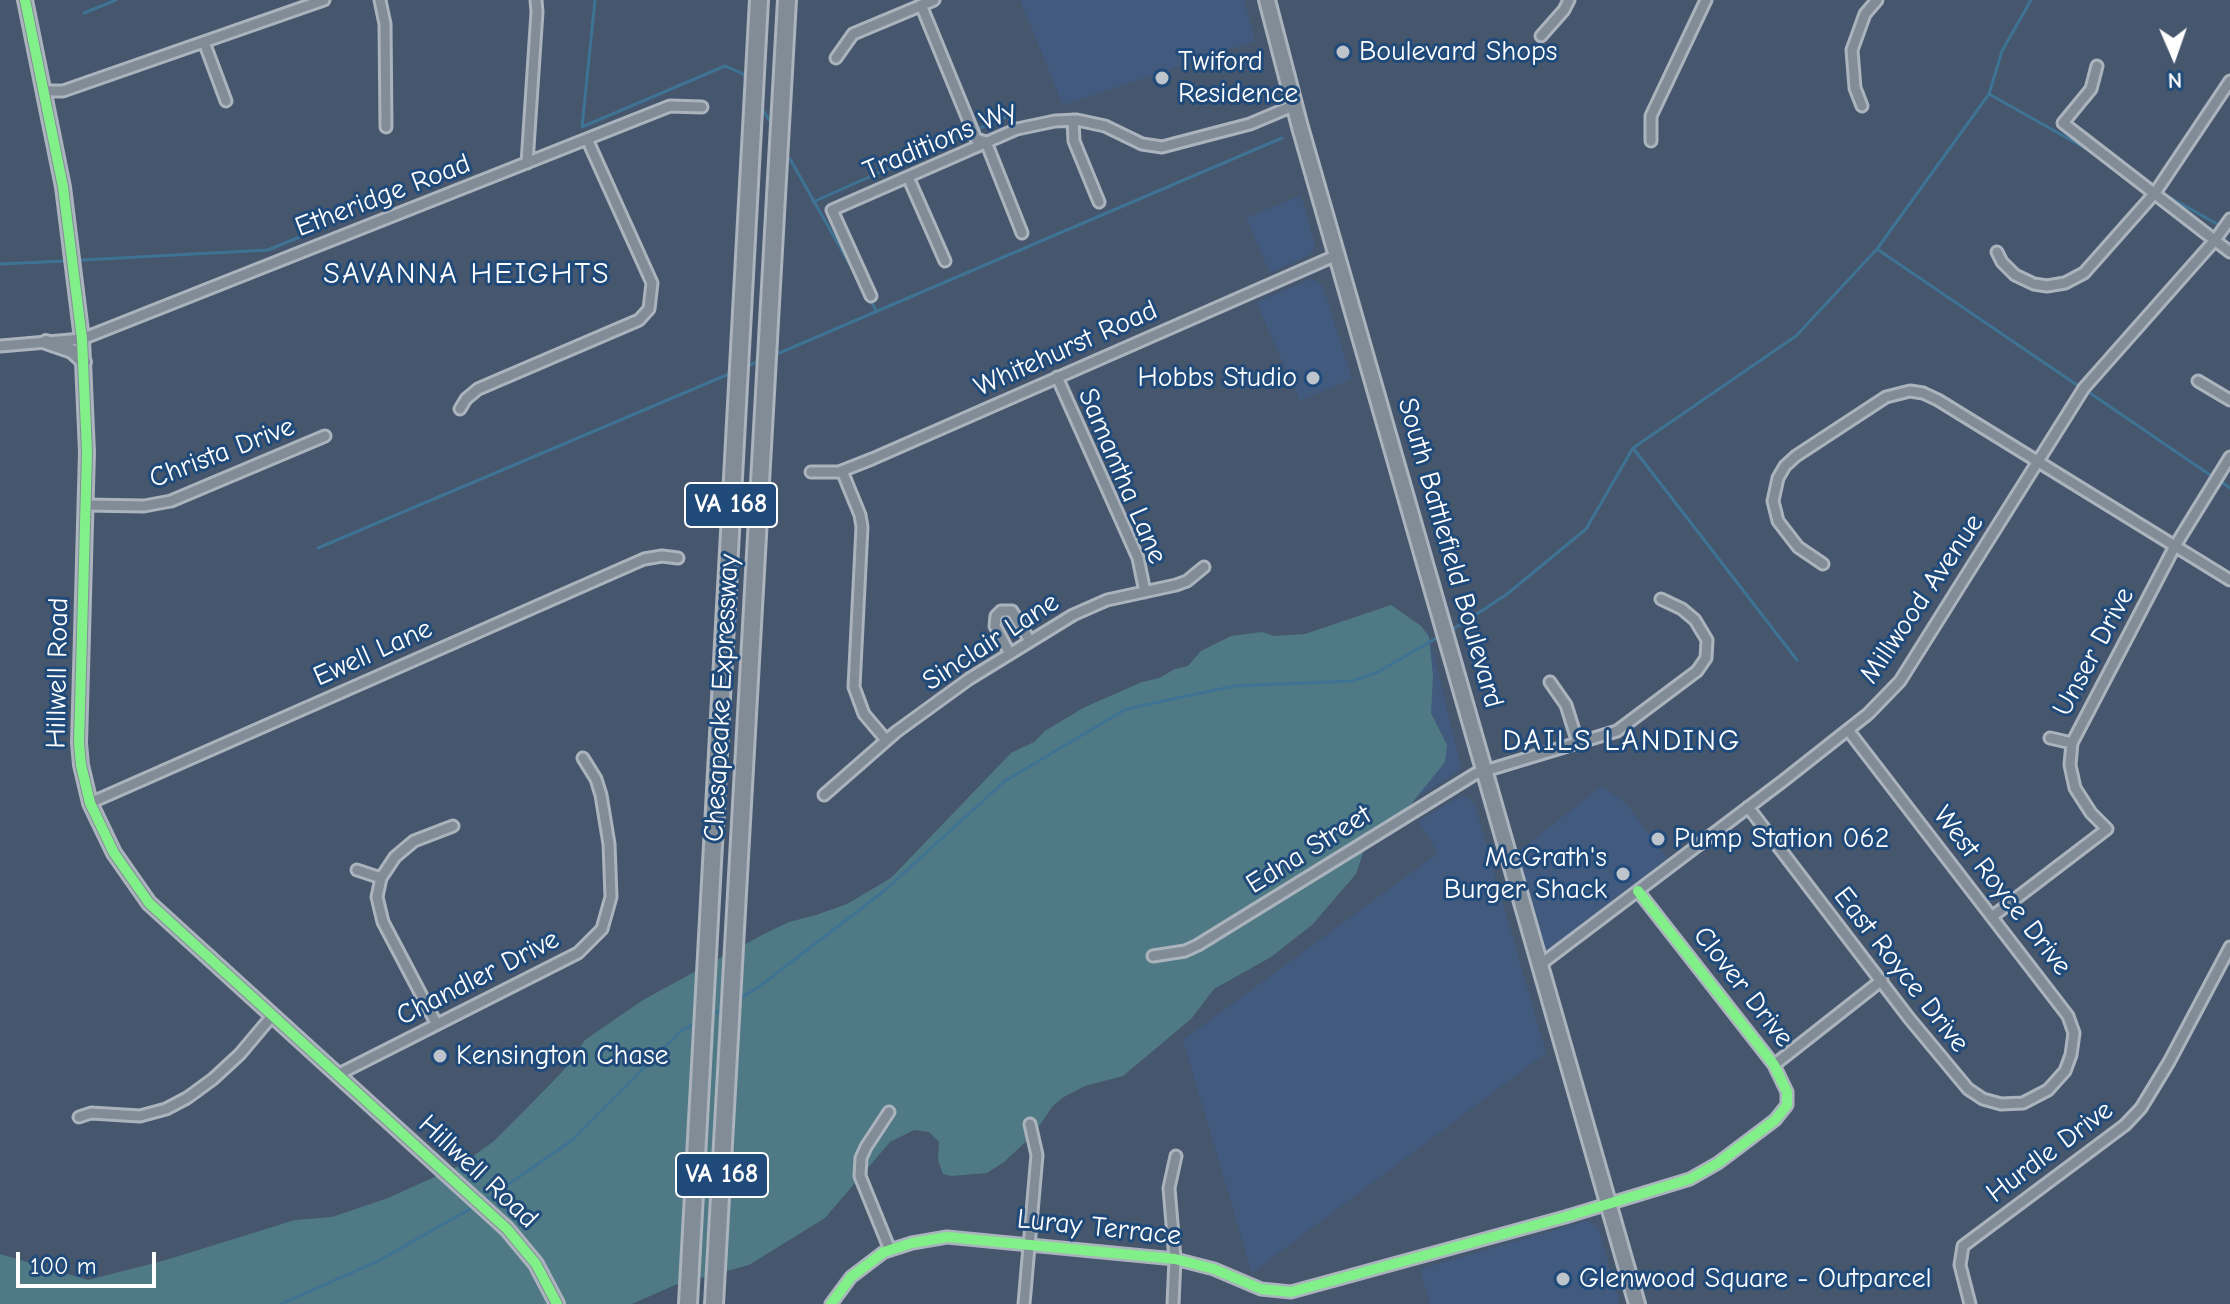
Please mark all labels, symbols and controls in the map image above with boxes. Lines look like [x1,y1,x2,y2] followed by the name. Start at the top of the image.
[2134,16,2214,96] north arrow
[1359,35,1557,69] place label: Boulevard Shops
[1334,43,1352,61] marker: Boulevard Shops
[1178,45,1298,111] place label: Twiford Residence
[2167,67,2182,93] text: N
[1153,69,1171,87] marker: Twiford Residence
[858,94,1022,188] street label: Traditions Wy
[291,147,475,245] street label: Etheridge Road
[323,257,611,293] district label: SAVANNA HEIGHTS
[969,294,1163,404] street label: Whitehurst Road
[1137,361,1297,395] place label: Hobbs Studio
[1304,369,1322,387] marker: Hobbs Studio
[1070,383,1174,569] street label: Samantha Lane
[1390,394,1510,712] street label: South Battlefield Boulevard
[145,410,299,496] street label: Christa Drive
[685,483,777,527] road number: VA 168
[1853,508,1991,690] street label: Millwood Avenue
[698,553,746,843] street label: Chesapeake Expressway
[2046,582,2142,722] street label: Unser Drive
[917,586,1065,698] street label: Sinclair Lane
[40,597,76,749] street label: Hillwell Road
[308,612,438,694] street label: Ewell Lane
[1503,724,1741,760] district label: DAILS LANDING
[1240,798,1378,902] street label: Edna Street
[1925,800,2079,982] street label: West Royce Drive
[1674,822,1889,856] place label: Pump Station 062
[1649,830,1667,848] marker: Pump Station 062
[1444,841,1607,907] place label: McGrath's Burger Shack
[1614,865,1632,883] marker: McGrath's Burger Shack
[1826,881,1976,1059] street label: East Royce Drive
[1686,920,1800,1054] street label: Clover Drive
[391,923,565,1033] street label: Chandler Drive
[456,1039,669,1073] place label: Kensington Chase
[431,1047,449,1065] marker: Kensington Chase
[1980,1094,2120,1210] street label: Hurdle Drive
[411,1108,545,1236] street label: Hillwell Road
[676,1153,768,1197] road number: VA 168
[1015,1203,1183,1253] street label: Luray Terrace
[20,1236,160,1286] scale bar
[30,1252,97,1280] text: 100 m
[1579,1262,1932,1296] place label: Glenwood Square - Outparcel
[1554,1270,1572,1288] marker: Glenwood Square - Outparcel

